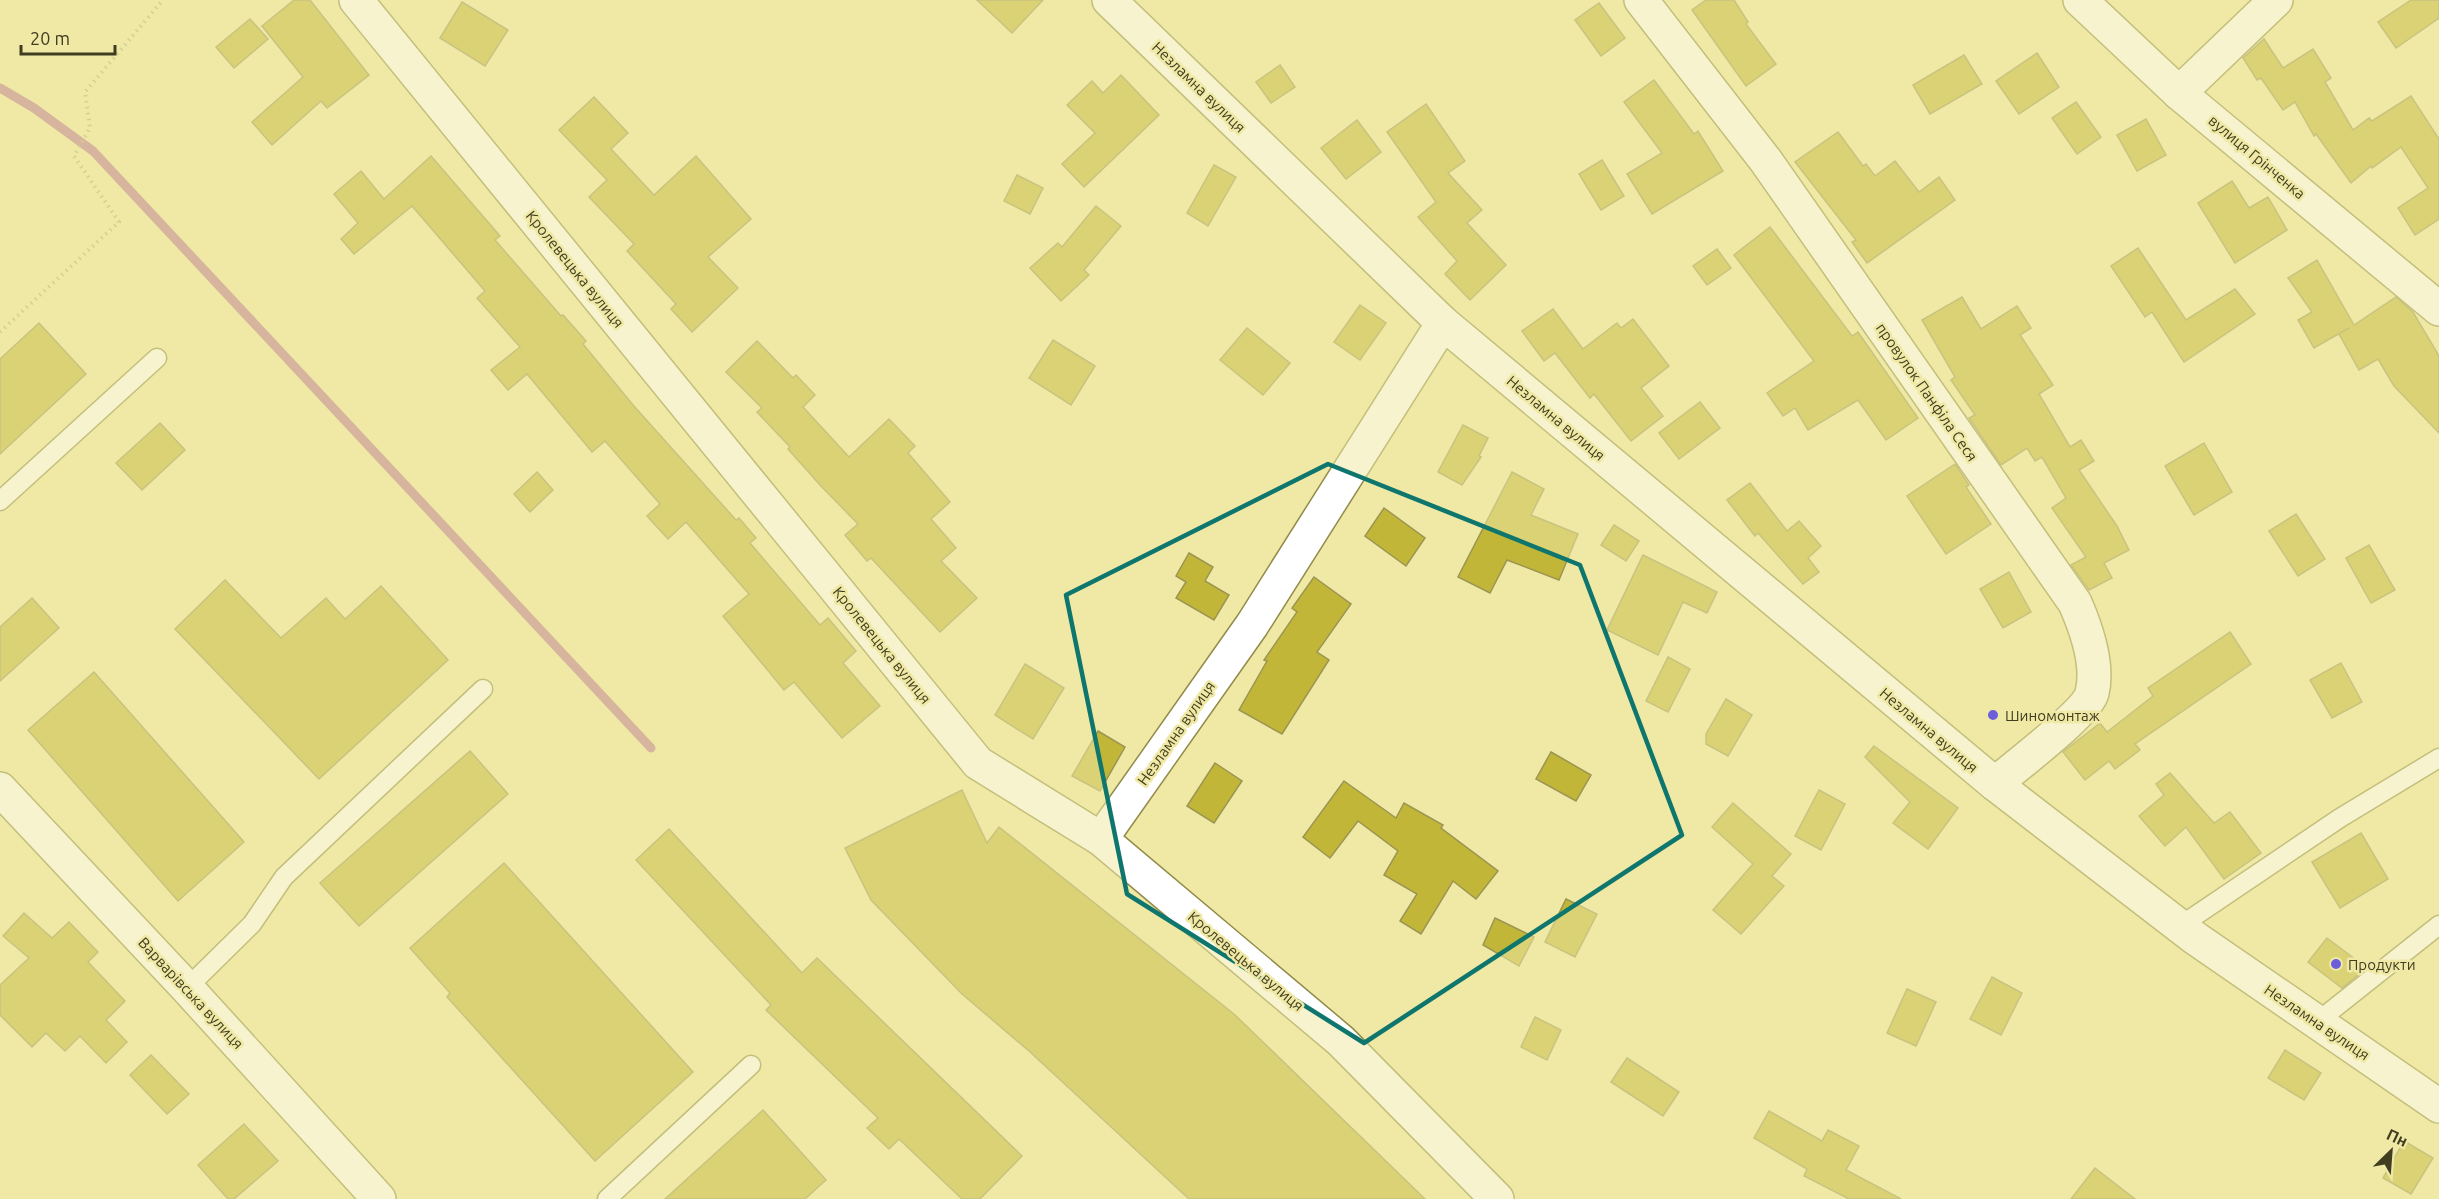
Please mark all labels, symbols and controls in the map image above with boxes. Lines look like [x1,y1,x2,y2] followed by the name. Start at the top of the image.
[21,18,116,56] scale bar
[30,28,70,48] text: 20 m
[1149,38,1249,136] street label: Незламна вулиця
[2205,112,2309,202] street label: вулиця Грінченка
[523,207,627,331] street label: Кролевецька вулиця
[1873,320,1981,464] street label: провулок Панфіла Сеся
[1503,372,1609,464] street label: Незламна вулиця
[830,583,934,707] street label: Кролевецька вулиця
[1134,678,1218,788] street label: Незламна вулиця
[1876,684,1982,776] street label: Незламна вулиця
[2005,707,2100,724] place label: Шиномонтаж
[1986,708,2000,722] marker: Шиномонтаж
[1185,908,1307,1014] street label: Кролевецька вулиця
[135,934,247,1052] street label: Варварівська вулиця
[2348,956,2416,973] place label: Продукти
[2329,957,2343,971] marker: Продукти
[2261,981,2373,1063] street label: Незламна вулиця
[2361,1121,2421,1181] north arrow
[2384,1125,2411,1150] text: Пн

